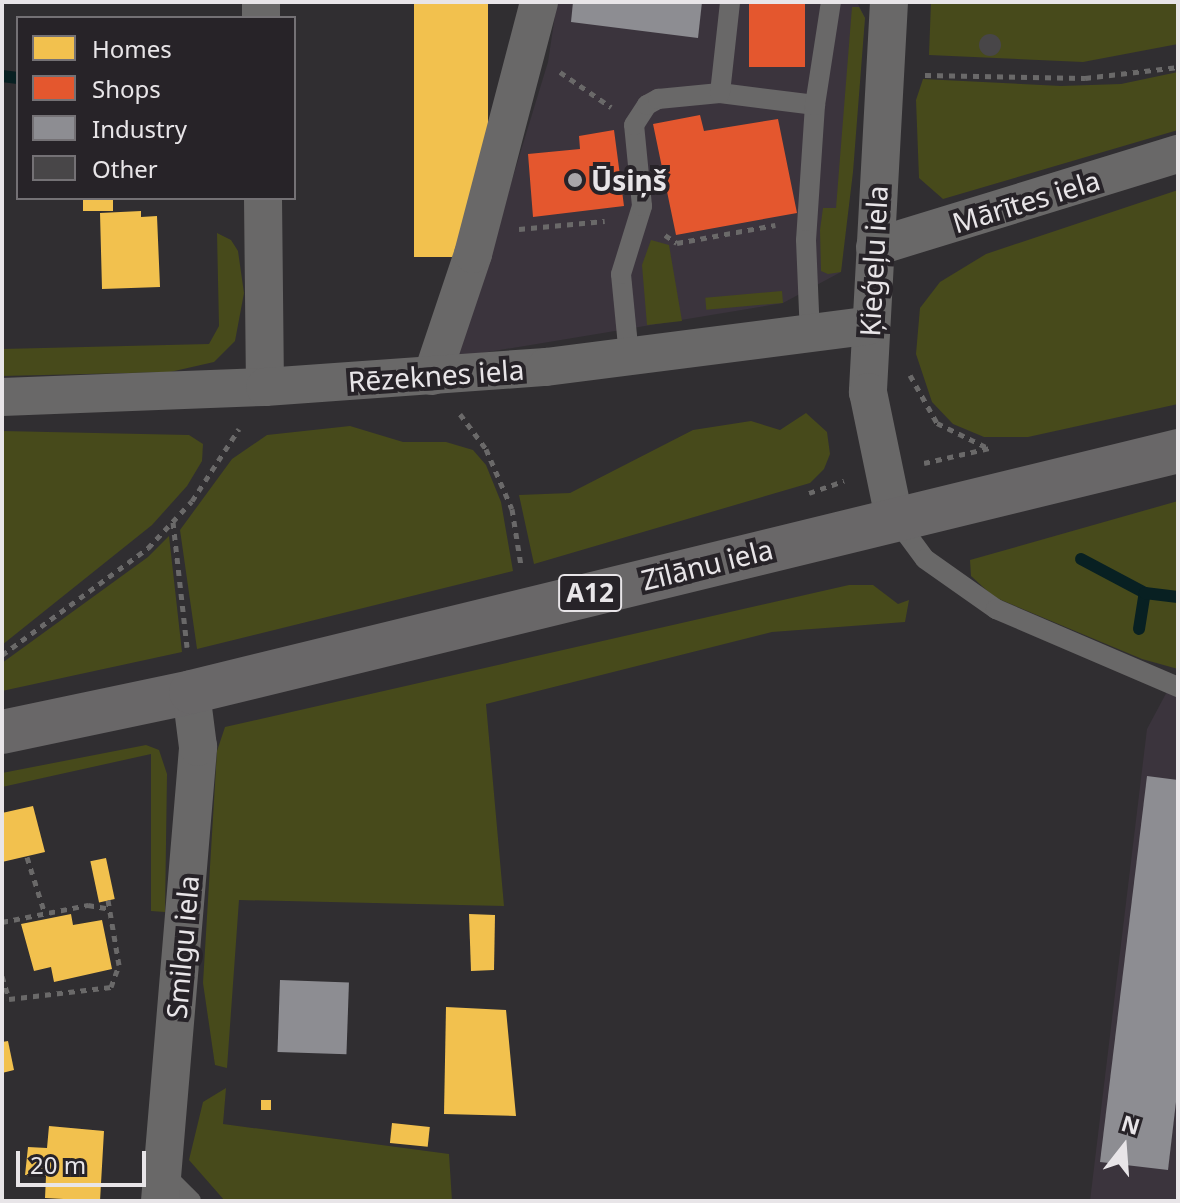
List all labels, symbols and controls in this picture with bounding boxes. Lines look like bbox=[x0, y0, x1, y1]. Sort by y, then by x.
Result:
legend bbox=[16, 16, 296, 200]
text: Homes bbox=[92, 32, 172, 65]
text: Shops bbox=[92, 72, 161, 105]
text: Industry bbox=[92, 112, 187, 145]
text: Other bbox=[92, 152, 158, 185]
place label: Ūsiņš bbox=[591, 163, 667, 197]
street label: Mārītes iela bbox=[948, 163, 1104, 239]
marker: Ūsiņš bbox=[566, 171, 584, 189]
street label: Ķieģeļu iela bbox=[852, 185, 894, 337]
street label: Rēzeknes iela bbox=[347, 352, 525, 398]
street label: Zīlānu iela bbox=[638, 531, 776, 597]
road number: A12 bbox=[558, 571, 622, 615]
street label: Smilgu iela bbox=[159, 874, 205, 1020]
north arrow bbox=[1084, 1107, 1164, 1187]
text: N bbox=[1118, 1107, 1144, 1141]
scale bar bbox=[20, 1135, 150, 1185]
text: 20 m bbox=[30, 1148, 86, 1181]

